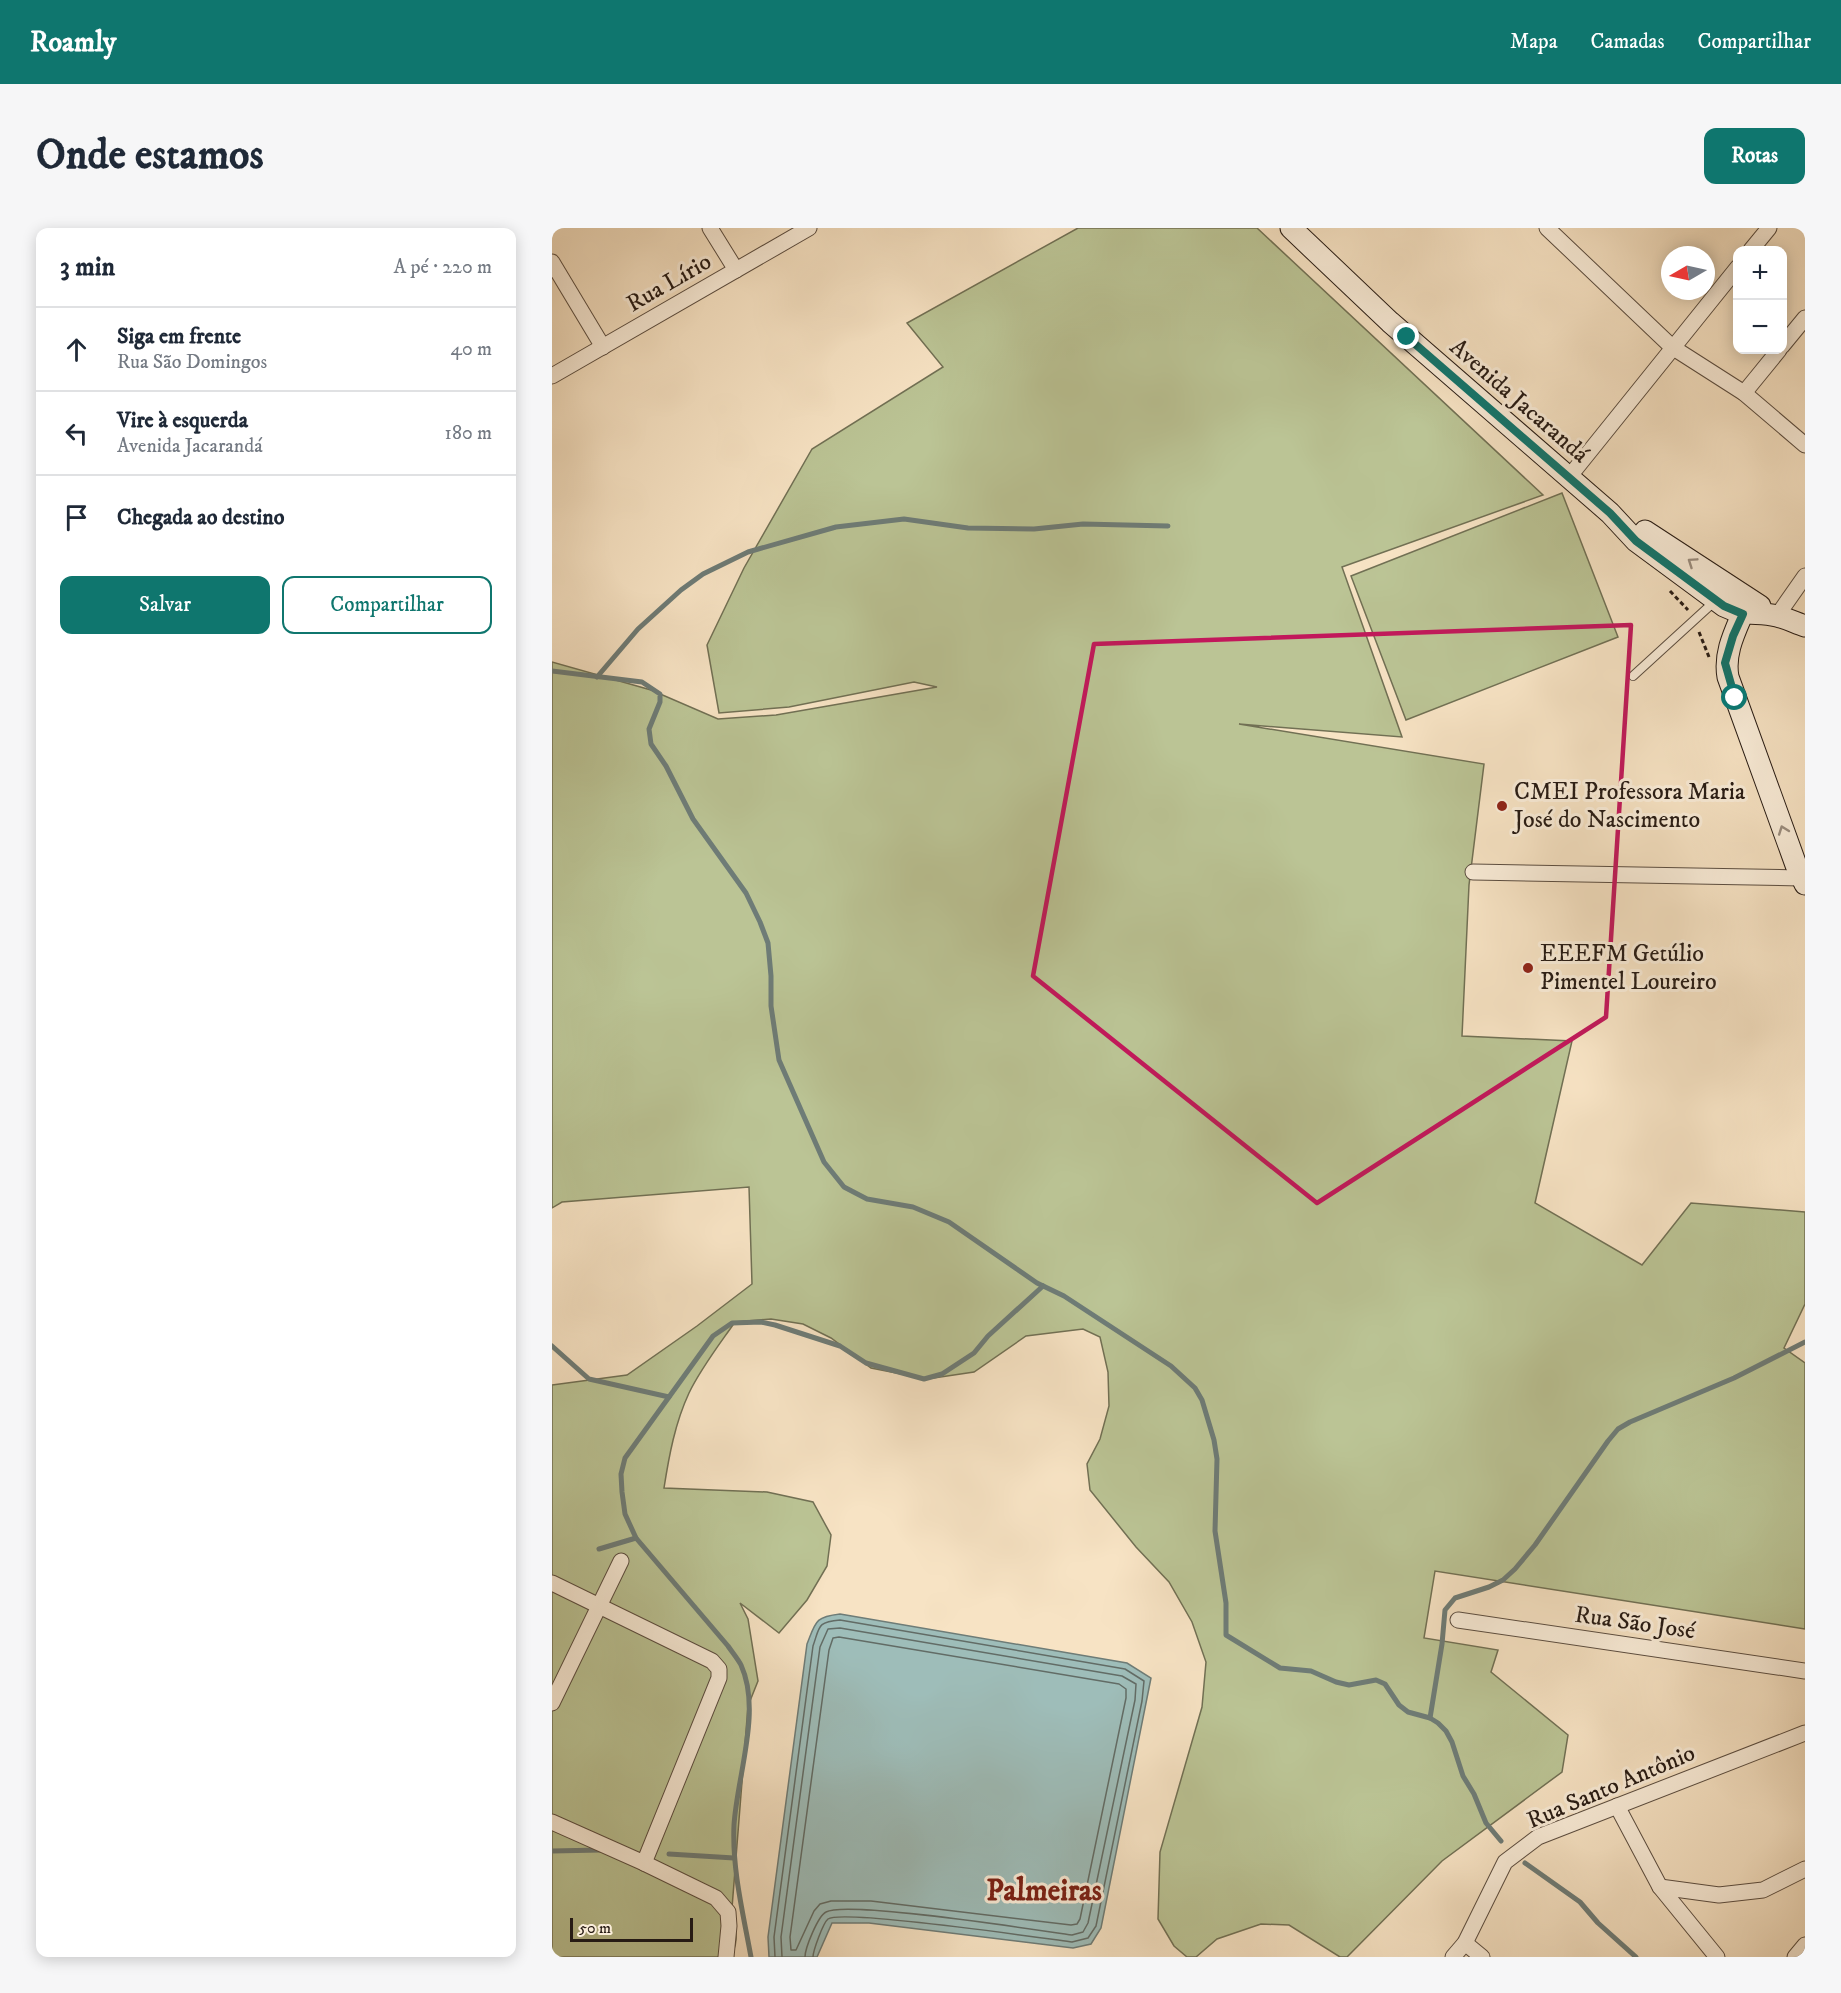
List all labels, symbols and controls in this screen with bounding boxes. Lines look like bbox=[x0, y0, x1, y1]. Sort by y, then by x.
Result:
text: Roamly bbox=[30, 25, 116, 60]
text: Mapa bbox=[1510, 29, 1558, 55]
text: Camadas bbox=[1591, 29, 1665, 55]
text: Compartilhar bbox=[1698, 29, 1811, 55]
button: Rotas bbox=[1704, 128, 1805, 184]
text: Onde estamos bbox=[36, 130, 264, 182]
north arrow bbox=[1661, 246, 1715, 300]
map controls bbox=[1733, 246, 1787, 354]
button: + bbox=[1733, 246, 1787, 300]
street label: Rua Lírio bbox=[621, 247, 717, 319]
text: 3 min bbox=[60, 251, 115, 284]
text: A pé · 220 m bbox=[394, 255, 492, 280]
button: − bbox=[1733, 300, 1787, 354]
text: Siga em frente bbox=[117, 323, 241, 350]
route end bbox=[1393, 323, 1419, 349]
street label: Avenida Jacarandá bbox=[1443, 332, 1595, 470]
icon: ahead bbox=[60, 333, 93, 366]
text: 40 m bbox=[450, 337, 492, 362]
text: Rua São Domingos bbox=[117, 350, 267, 375]
text: Vire à esquerda bbox=[117, 407, 248, 434]
icon: left bbox=[60, 417, 93, 450]
text: 180 m bbox=[445, 421, 492, 446]
text: Avenida Jacarandá bbox=[117, 434, 263, 459]
icon: arrive bbox=[60, 501, 93, 534]
text: Chegada ao destino bbox=[117, 504, 284, 531]
one-way arrow bbox=[1688, 558, 1699, 569]
button: Salvar bbox=[60, 576, 270, 634]
button: Compartilhar bbox=[282, 576, 492, 634]
route start bbox=[1721, 684, 1747, 710]
place label: CMEI Professora Maria José do Nascimento bbox=[1512, 777, 1746, 835]
marker: CMEI Professora Maria José do Nascimento bbox=[1495, 799, 1509, 813]
one-way arrow bbox=[1778, 825, 1791, 836]
place label: EEEFM Getúlio Pimentel Loureiro bbox=[1540, 939, 1717, 997]
marker: EEEFM Getúlio Pimentel Loureiro bbox=[1521, 961, 1535, 975]
street label: Rua São José bbox=[1573, 1600, 1697, 1646]
street label: Rua Santo Antônio bbox=[1522, 1738, 1700, 1836]
district label: Palmeiras bbox=[986, 1873, 1102, 1910]
scale bar bbox=[570, 1915, 693, 1942]
text: 50 m bbox=[579, 1918, 611, 1938]

